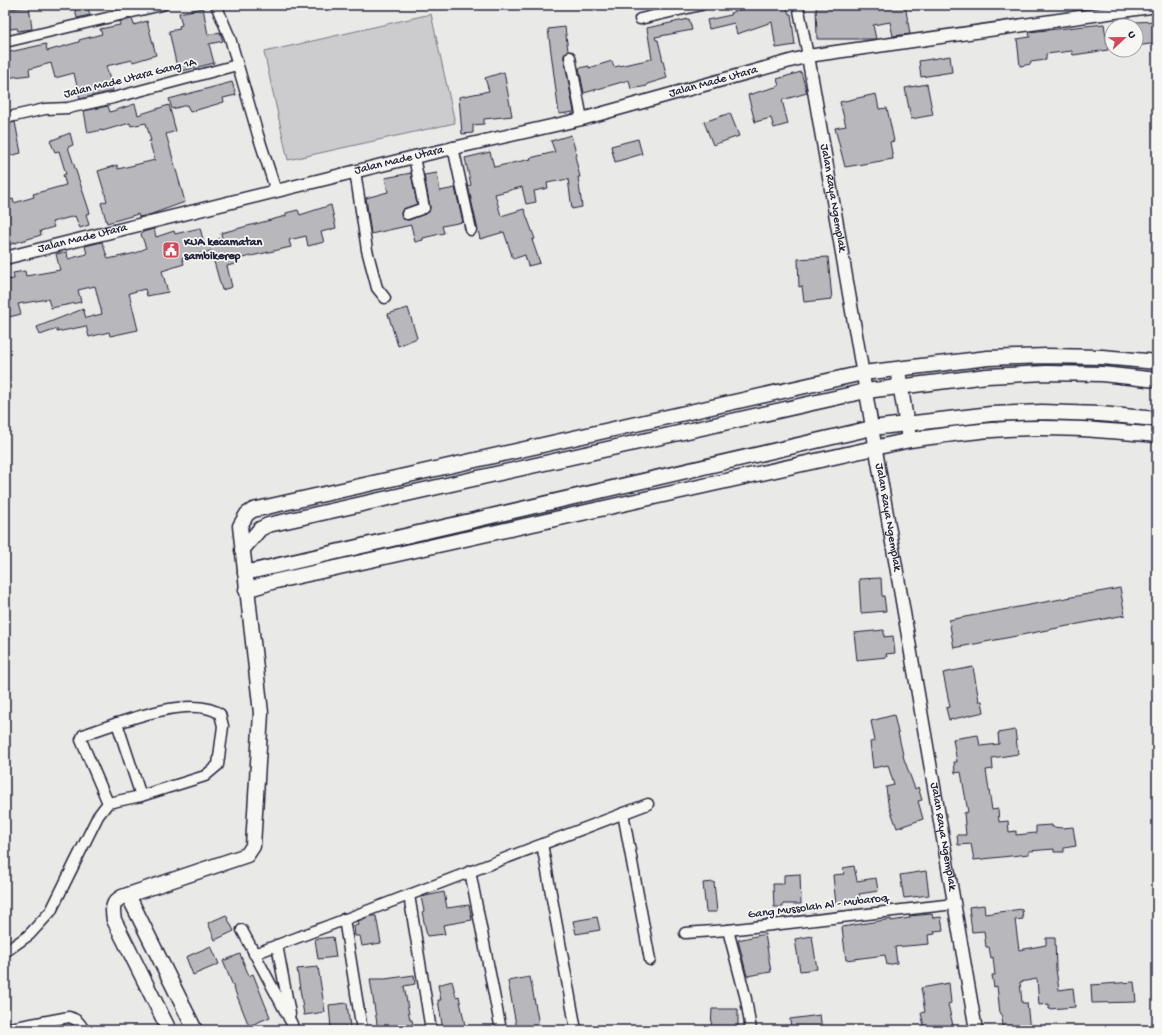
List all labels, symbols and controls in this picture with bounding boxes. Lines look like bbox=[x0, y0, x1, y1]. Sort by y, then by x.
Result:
north arrow bbox=[1104, 18, 1144, 58]
text: U bbox=[1125, 30, 1138, 41]
street label: Jalan Made Utara Gang 1A bbox=[62, 56, 198, 102]
street label: Jalan Made Utara bbox=[668, 63, 760, 101]
street label: Jalan Made Utara bbox=[353, 143, 446, 178]
street label: Jalan Raya Ngemplak bbox=[816, 143, 849, 255]
street label: Jalan Made Utara bbox=[37, 221, 129, 257]
place label: KUA kecamatan sambikerep bbox=[183, 236, 262, 264]
public building icon: KUA kecamatan sambikerep bbox=[161, 240, 181, 260]
street label: Jalan Raya Ngemplak bbox=[871, 462, 904, 574]
street label: Jalan Raya Ngemplak bbox=[926, 781, 959, 893]
street label: Gang Mussolah Al - Mubaroq bbox=[747, 891, 891, 923]

